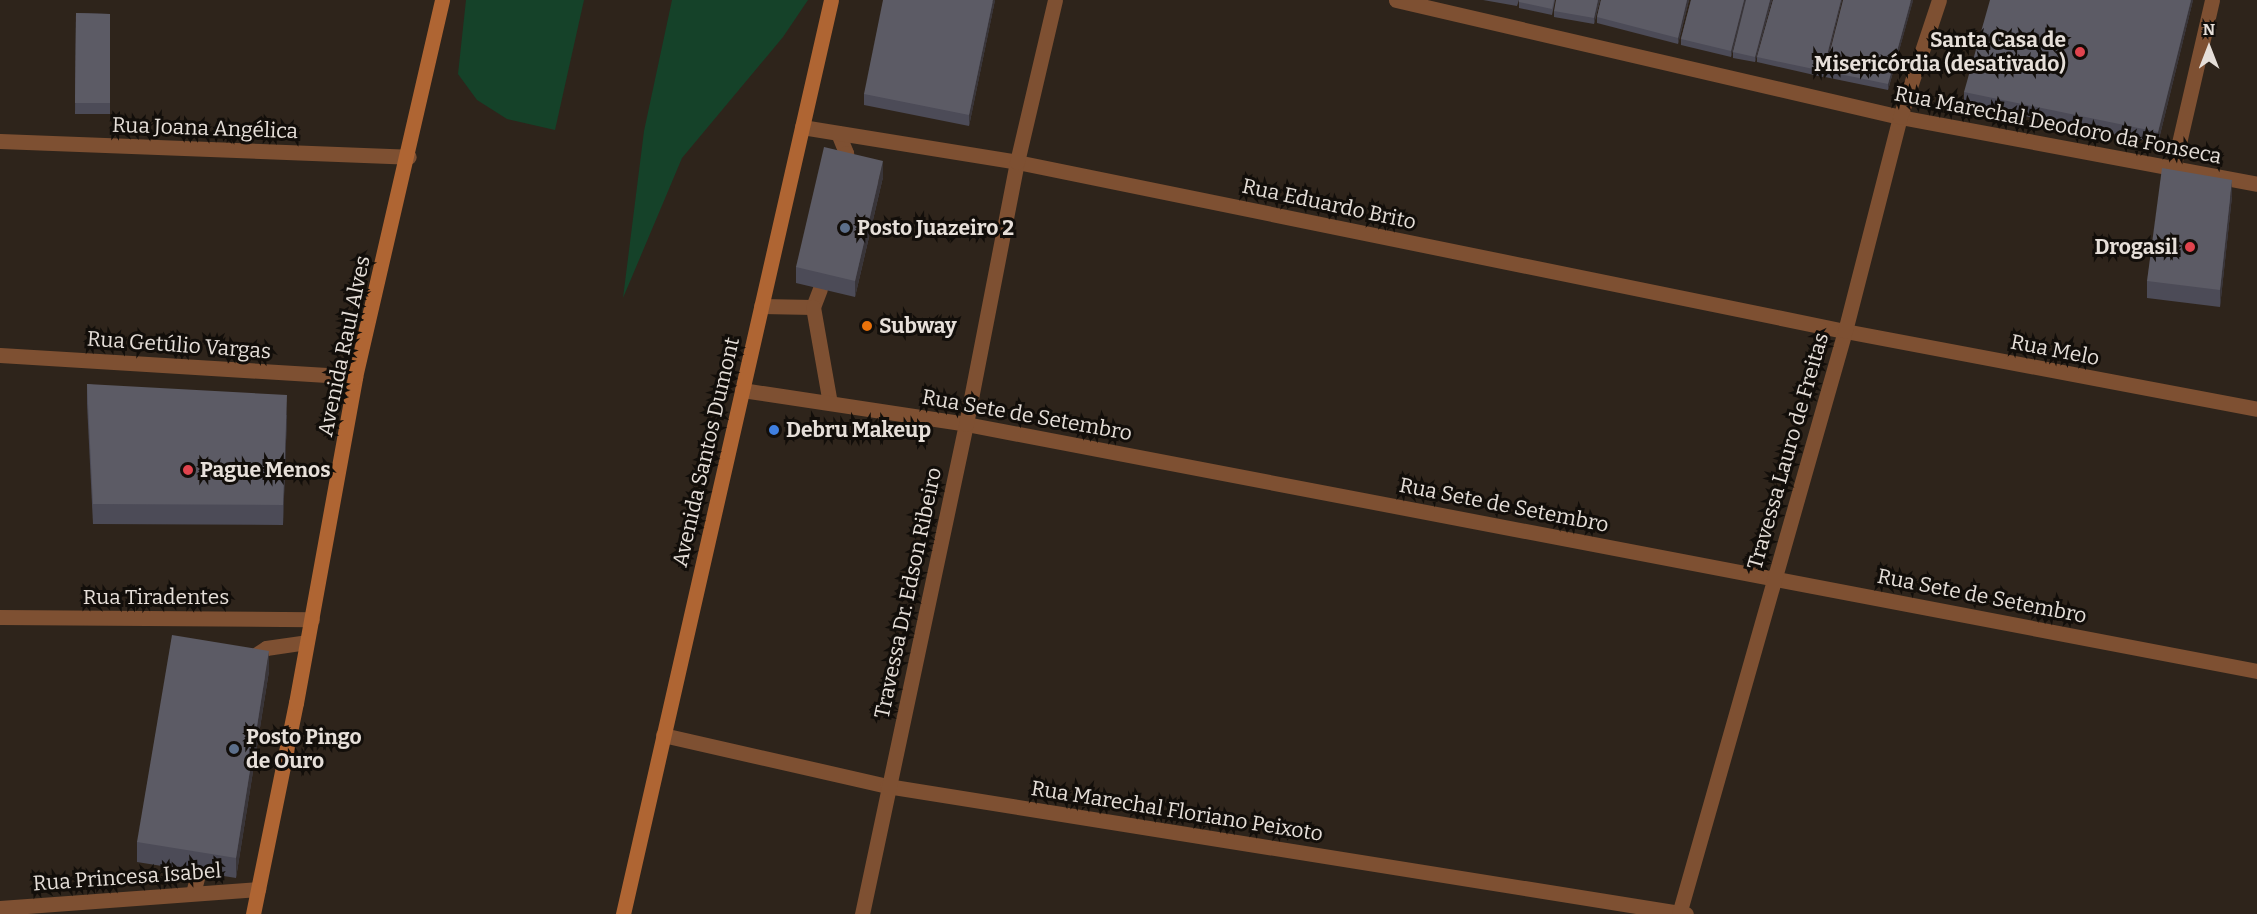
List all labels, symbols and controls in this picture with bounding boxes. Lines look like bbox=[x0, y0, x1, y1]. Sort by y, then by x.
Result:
north arrow bbox=[2179, 18, 2239, 78]
text: N bbox=[2203, 20, 2215, 39]
place label: Santa Casa de Misericórdia (desativado) bbox=[1814, 27, 2066, 77]
marker: Santa Casa de Misericórdia (desativado) bbox=[2071, 43, 2089, 61]
street label: Rua Marechal Deodoro da Fonseca bbox=[1892, 81, 2224, 169]
street label: Rua Joana Angélica bbox=[111, 112, 299, 144]
street label: Rua Eduardo Brito bbox=[1240, 173, 1418, 235]
place label: Posto Juazeiro 2 bbox=[857, 215, 1014, 241]
marker: Posto Juazeiro 2 bbox=[838, 221, 852, 235]
place label: Drogasil bbox=[2095, 234, 2178, 260]
marker: Drogasil bbox=[2183, 240, 2197, 254]
street label: Avenida Raul Alves bbox=[313, 253, 375, 439]
place label: Subway bbox=[879, 313, 957, 339]
marker: Subway bbox=[860, 319, 874, 333]
street label: Rua Getúlio Vargas bbox=[86, 326, 272, 364]
street label: Rua Melo bbox=[2008, 329, 2102, 371]
street label: Travessa Lauro de Freitas bbox=[1742, 330, 1834, 572]
street label: Avenida Santos Dumont bbox=[667, 335, 745, 569]
street label: Rua Sete de Setembro bbox=[920, 384, 1134, 446]
place label: Debru Makeup bbox=[786, 417, 931, 443]
marker: Debru Makeup bbox=[767, 423, 781, 437]
place label: Pague Menos bbox=[200, 457, 330, 483]
marker: Pague Menos bbox=[181, 463, 195, 477]
street label: Travessa Dr. Edson Ribeiro bbox=[869, 465, 947, 721]
street label: Rua Sete de Setembro bbox=[1397, 472, 1611, 538]
street label: Rua Sete de Setembro bbox=[1875, 563, 2089, 629]
street label: Rua Tiradentes bbox=[83, 584, 229, 610]
place label: Posto Pingo de Ouro bbox=[246, 724, 362, 774]
marker: Posto Pingo de Ouro bbox=[227, 742, 241, 756]
street label: Rua Marechal Floriano Peixoto bbox=[1029, 775, 1325, 847]
street label: Rua Princesa Isabel bbox=[32, 858, 222, 896]

